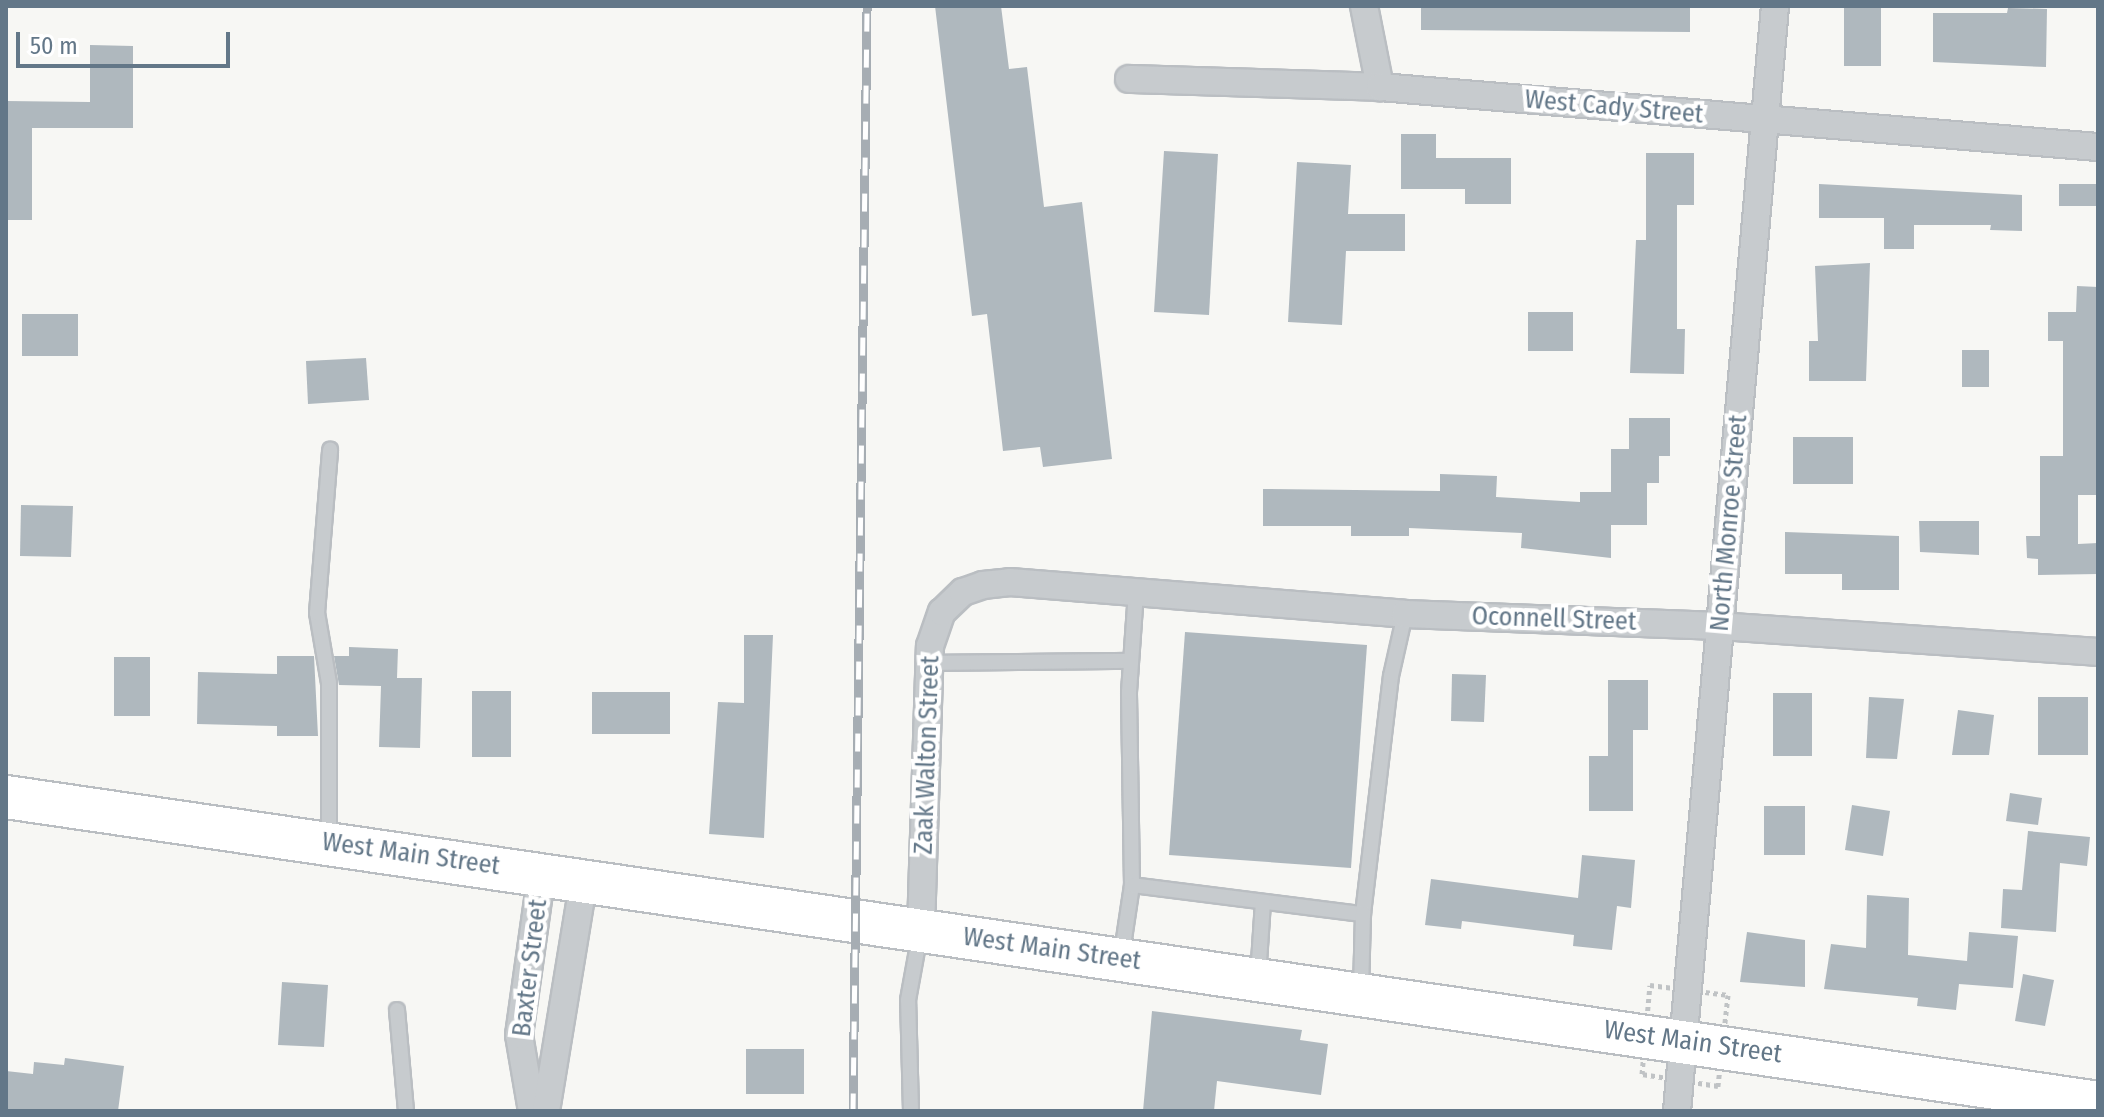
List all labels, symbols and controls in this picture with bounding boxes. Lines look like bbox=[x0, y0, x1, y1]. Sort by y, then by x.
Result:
scale bar bbox=[20, 16, 234, 66]
text: 50 m bbox=[30, 32, 78, 60]
street label: West Cady Street bbox=[1523, 84, 1705, 130]
street label: North Monroe Street bbox=[1704, 413, 1754, 633]
street label: Oconnell Street bbox=[1471, 601, 1637, 637]
street label: Zaak Walton Street bbox=[908, 655, 946, 855]
street label: West Main Street bbox=[320, 826, 502, 882]
street label: Baxter Street bbox=[506, 897, 554, 1039]
street label: West Main Street bbox=[961, 921, 1143, 977]
street label: West Main Street bbox=[1602, 1014, 1784, 1070]

